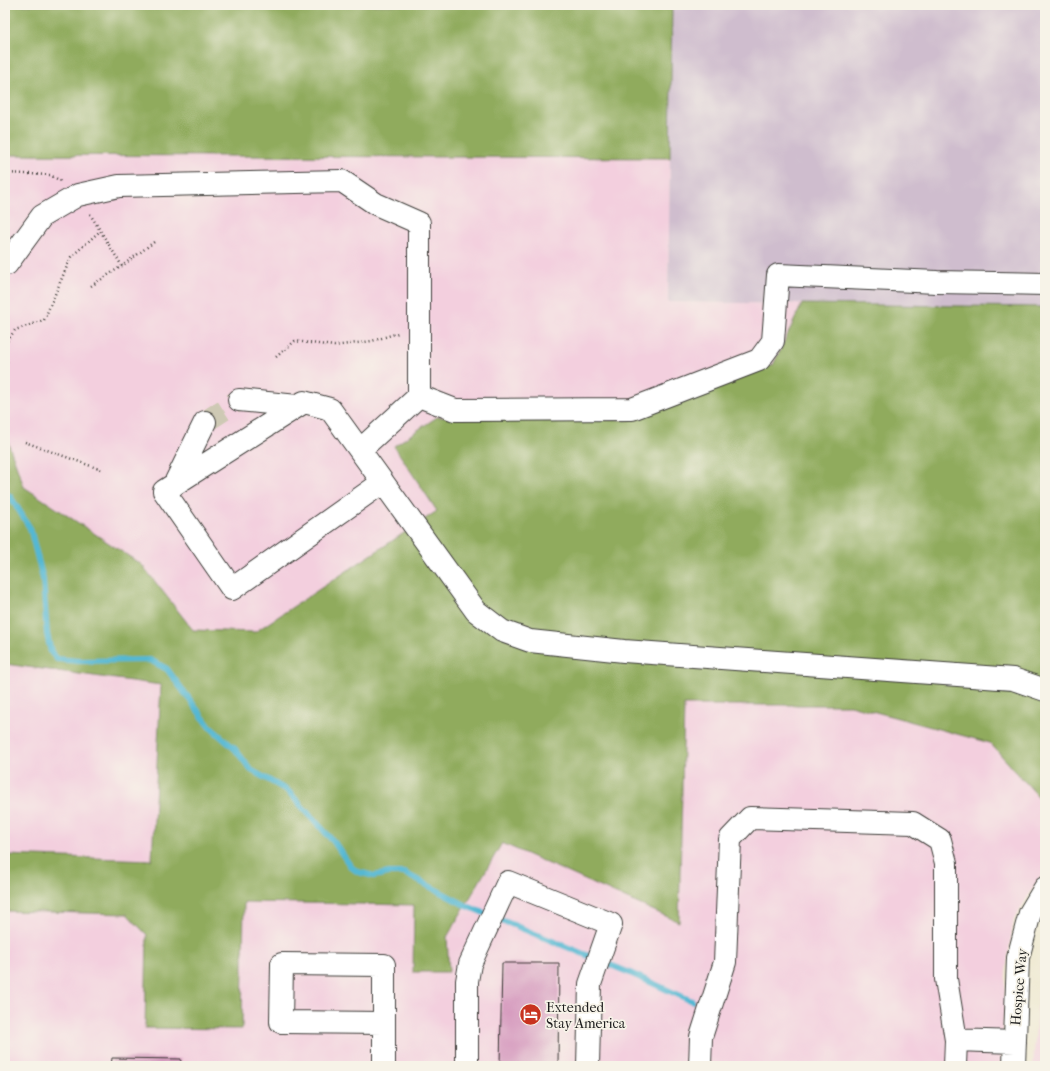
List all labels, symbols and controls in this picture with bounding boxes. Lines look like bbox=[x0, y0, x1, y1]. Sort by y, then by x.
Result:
street label: Hospice Way bbox=[1007, 947, 1031, 1026]
place label: Extended Stay America bbox=[546, 999, 626, 1032]
hotel icon: Extended Stay America bbox=[517, 1002, 543, 1028]

